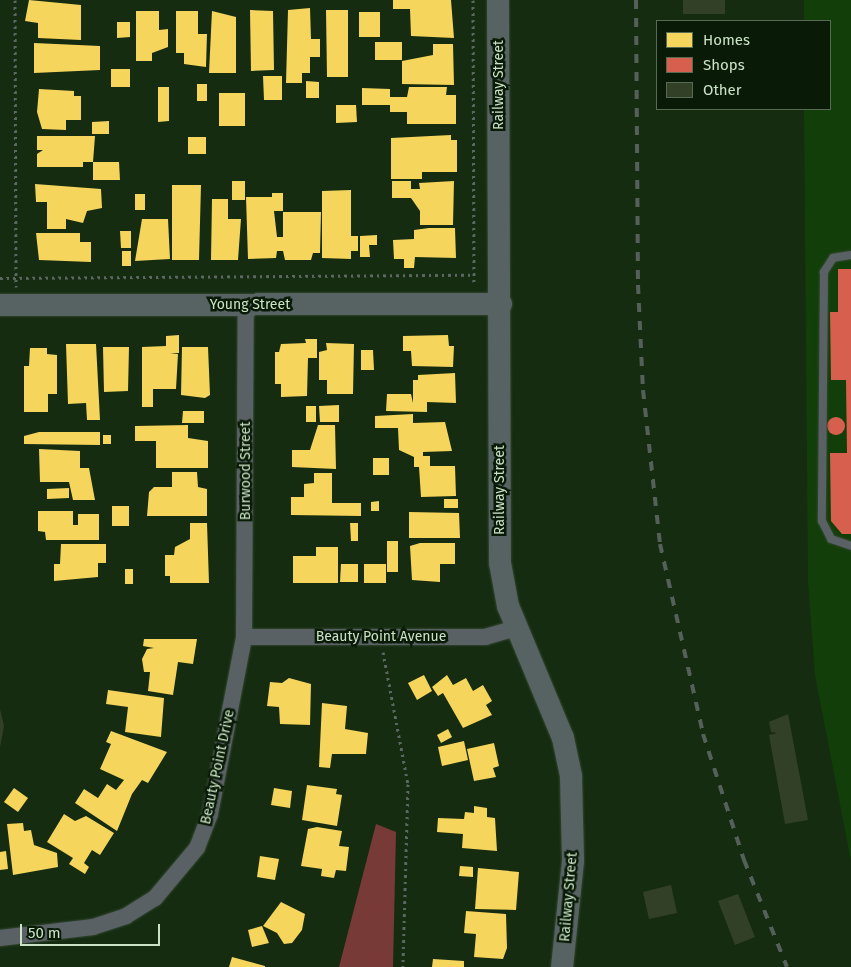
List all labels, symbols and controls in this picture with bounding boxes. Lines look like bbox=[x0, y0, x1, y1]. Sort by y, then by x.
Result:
legend bbox=[656, 20, 831, 110]
text: Homes bbox=[703, 31, 750, 49]
street label: Railway Street bbox=[491, 40, 507, 130]
text: Shops bbox=[703, 56, 745, 74]
text: Other bbox=[703, 81, 742, 99]
street label: Young Street bbox=[210, 297, 290, 313]
street label: Burwood Street bbox=[238, 422, 254, 520]
street label: Railway Street bbox=[492, 445, 508, 535]
street label: Beauty Point Avenue bbox=[316, 629, 446, 645]
street label: Beauty Point Drive bbox=[198, 708, 238, 826]
street label: Railway Street bbox=[557, 852, 581, 942]
scale bar bbox=[22, 914, 162, 946]
text: 50 m bbox=[28, 924, 61, 942]

